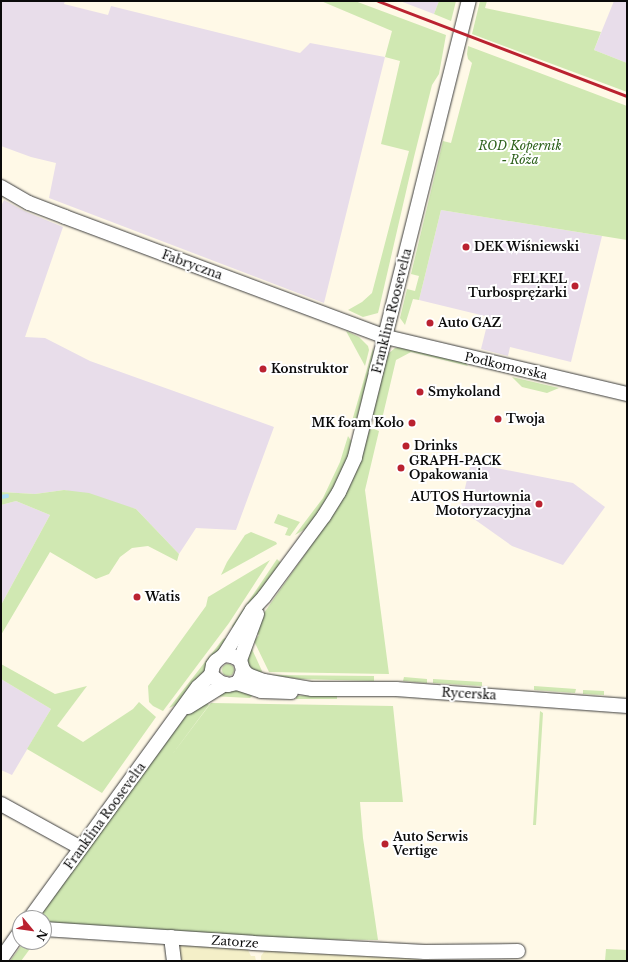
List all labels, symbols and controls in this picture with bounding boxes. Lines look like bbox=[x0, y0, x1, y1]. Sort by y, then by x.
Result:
park label: ROD Kopernik - Róża bbox=[478, 139, 562, 167]
place label: DEK Wiśniewski bbox=[474, 240, 580, 254]
marker: DEK Wiśniewski bbox=[461, 242, 471, 252]
street label: Fabryczna bbox=[160, 247, 224, 283]
street label: Franklina Roosevelta bbox=[369, 247, 415, 375]
place label: FELKEL Turbosprężarki bbox=[468, 272, 567, 300]
marker: FELKEL Turbosprężarki bbox=[570, 281, 580, 291]
place label: Auto GAZ bbox=[438, 316, 501, 330]
marker: Auto GAZ bbox=[425, 318, 435, 328]
street label: Podkomorska bbox=[463, 349, 549, 383]
place label: Konstruktor bbox=[271, 362, 348, 376]
marker: Konstruktor bbox=[258, 364, 268, 374]
place label: Smykoland bbox=[428, 385, 500, 399]
marker: Smykoland bbox=[415, 387, 425, 397]
place label: Twoja bbox=[506, 412, 545, 426]
marker: Twoja bbox=[493, 414, 503, 424]
place label: MK foam Koło bbox=[311, 416, 404, 430]
marker: MK foam Koło bbox=[407, 418, 417, 428]
place label: Drinks bbox=[414, 439, 458, 453]
marker: Drinks bbox=[401, 441, 411, 451]
place label: GRAPH-PACK Opakowania bbox=[409, 454, 501, 482]
marker: GRAPH-PACK Opakowania bbox=[396, 463, 406, 473]
place label: AUTOS Hurtownia Motoryzacyjna bbox=[410, 490, 531, 518]
marker: AUTOS Hurtownia Motoryzacyjna bbox=[534, 499, 544, 509]
place label: Watis bbox=[145, 590, 180, 604]
marker: Watis bbox=[132, 592, 142, 602]
street label: Rycerska bbox=[441, 685, 497, 703]
street label: Franklina Roosevelta bbox=[61, 760, 149, 872]
place label: Auto Serwis Vertige bbox=[393, 830, 468, 858]
marker: Auto Serwis Vertige bbox=[380, 839, 390, 849]
north arrow bbox=[12, 910, 52, 950]
text: N bbox=[33, 927, 50, 943]
street label: Zatorze bbox=[211, 933, 259, 951]

